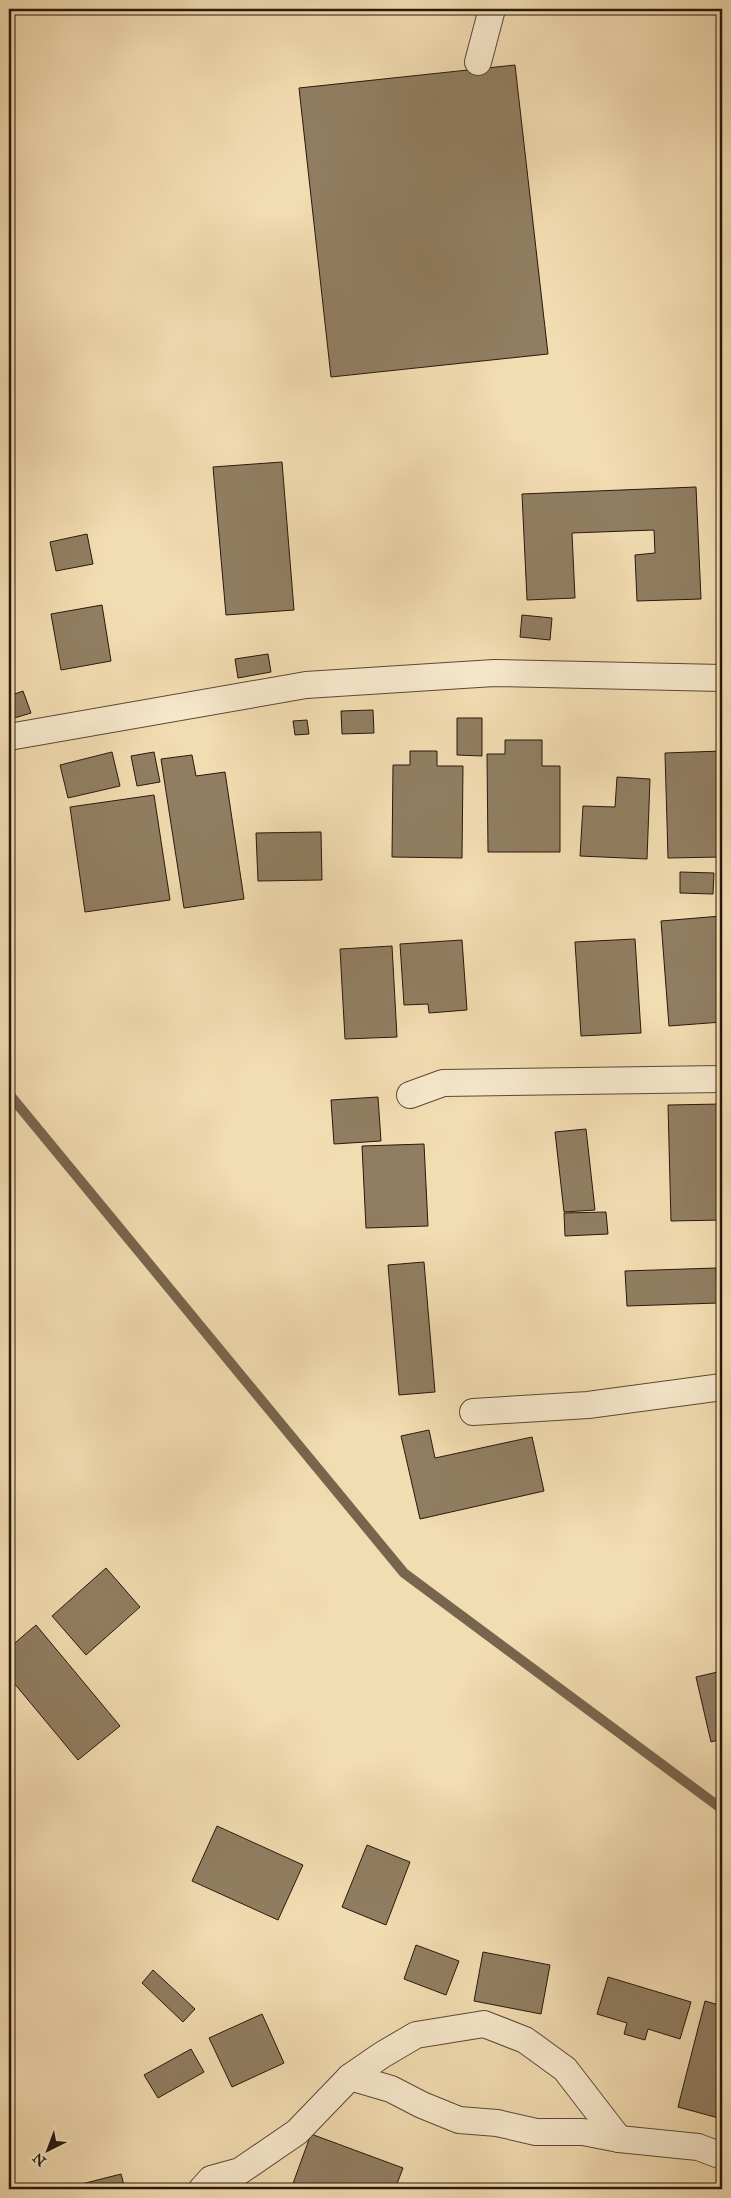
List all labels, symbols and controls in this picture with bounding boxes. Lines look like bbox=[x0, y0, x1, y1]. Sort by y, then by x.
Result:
north arrow bbox=[22, 2126, 72, 2176]
text: N bbox=[29, 2149, 50, 2170]

